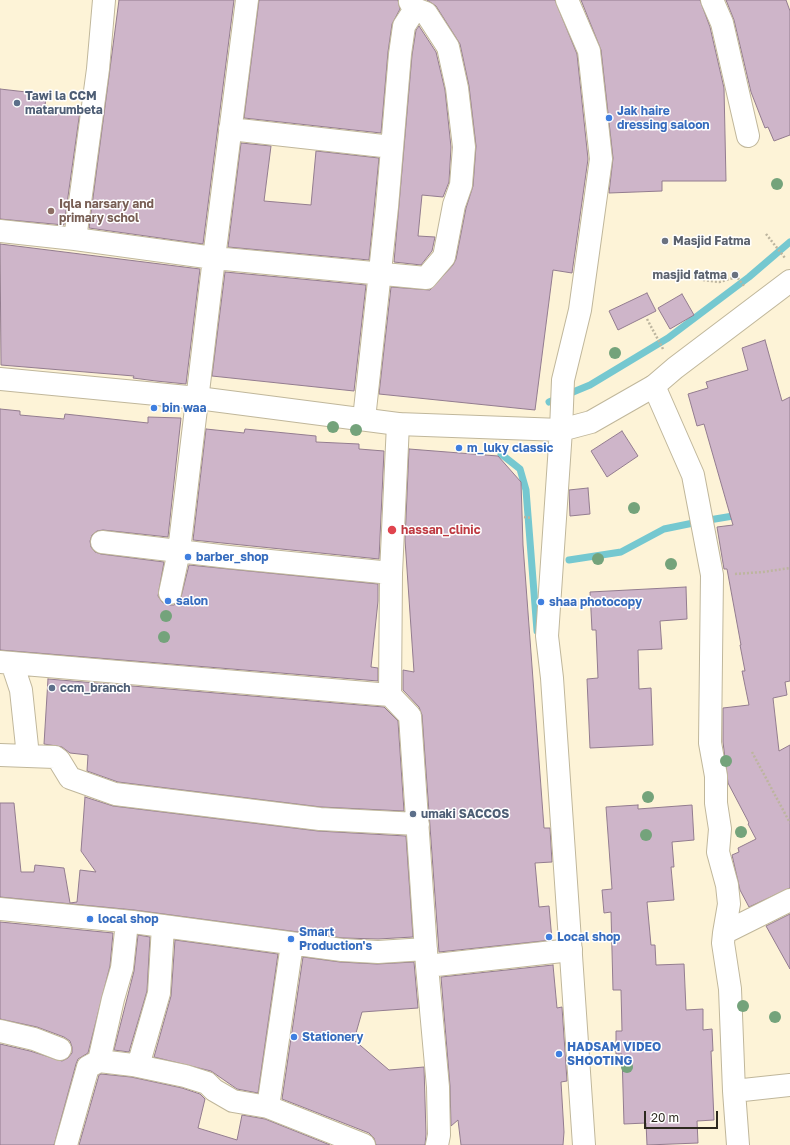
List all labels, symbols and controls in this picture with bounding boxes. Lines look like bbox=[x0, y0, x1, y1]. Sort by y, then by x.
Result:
place label: Tawi la CCM matarumbeta bbox=[25, 89, 103, 117]
marker: Tawi la CCM matarumbeta bbox=[12, 98, 22, 108]
place label: Jak haire dressing saloon bbox=[617, 104, 710, 132]
marker: Jak haire dressing saloon bbox=[604, 113, 614, 123]
place label: Iqla narsary and primary schol bbox=[59, 197, 154, 225]
marker: Iqla narsary and primary schol bbox=[46, 206, 56, 216]
place label: Masjid Fatma bbox=[673, 234, 750, 248]
marker: Masjid Fatma bbox=[660, 236, 670, 246]
place label: masjid fatma bbox=[653, 268, 727, 282]
marker: masjid fatma bbox=[730, 270, 740, 280]
place label: bin waa bbox=[162, 401, 207, 415]
marker: bin waa bbox=[149, 403, 159, 413]
place label: m_luky classic bbox=[467, 441, 553, 455]
marker: m_luky classic bbox=[454, 443, 464, 453]
place label: hassan_clinic bbox=[401, 523, 481, 537]
marker: hassan_clinic bbox=[386, 524, 398, 536]
place label: barber_shop bbox=[196, 550, 269, 564]
marker: barber_shop bbox=[183, 552, 193, 562]
place label: salon bbox=[176, 594, 208, 608]
place label: shaa photocopy bbox=[549, 595, 642, 609]
marker: salon bbox=[163, 596, 173, 606]
marker: shaa photocopy bbox=[536, 597, 546, 607]
place label: ccm_branch bbox=[60, 681, 131, 695]
marker: ccm_branch bbox=[47, 683, 57, 693]
place label: umaki SACCOS bbox=[421, 807, 509, 821]
marker: umaki SACCOS bbox=[408, 809, 418, 819]
place label: local shop bbox=[98, 912, 159, 926]
marker: local shop bbox=[85, 914, 95, 924]
place label: Smart Production's bbox=[299, 925, 372, 953]
place label: Local shop bbox=[557, 930, 620, 944]
marker: Local shop bbox=[544, 932, 554, 942]
marker: Smart Production's bbox=[286, 934, 296, 944]
place label: Stationery bbox=[302, 1030, 363, 1044]
marker: Stationery bbox=[289, 1032, 299, 1042]
place label: HADSAM VIDEO SHOOTING bbox=[567, 1040, 661, 1068]
marker: HADSAM VIDEO SHOOTING bbox=[554, 1049, 564, 1059]
scale bar bbox=[646, 1103, 720, 1129]
text: 20 m bbox=[651, 1110, 679, 1125]

